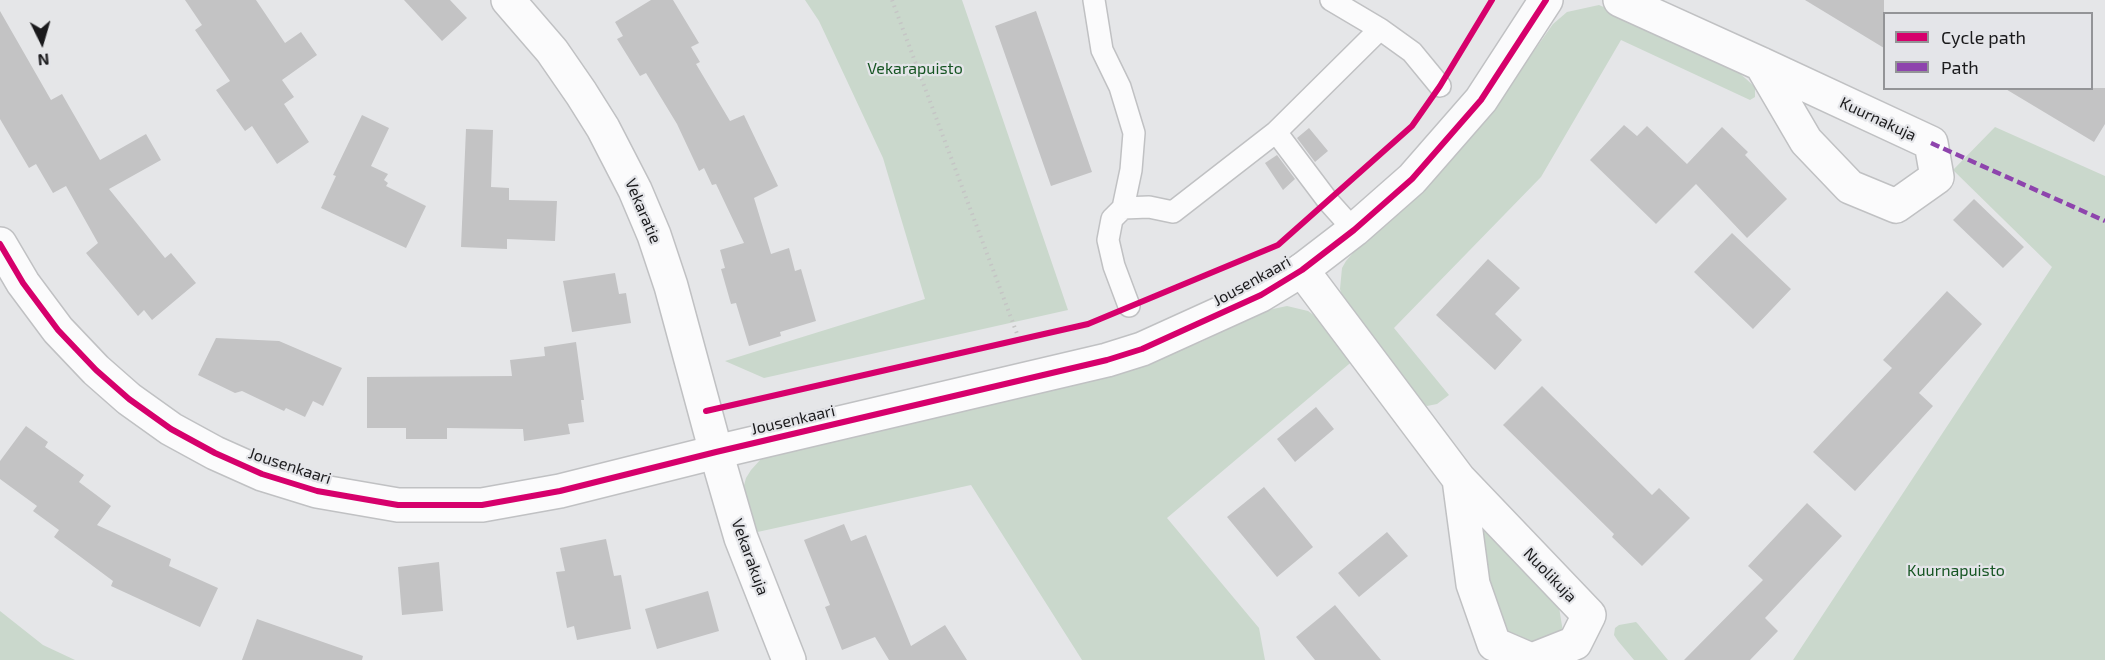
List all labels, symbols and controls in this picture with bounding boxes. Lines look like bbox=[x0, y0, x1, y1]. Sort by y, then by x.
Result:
north arrow bbox=[12, 12, 72, 72]
legend bbox=[1883, 12, 2093, 90]
text: Cycle path bbox=[1941, 26, 2026, 48]
text: N bbox=[37, 50, 50, 70]
text: Path bbox=[1941, 56, 1979, 78]
park label: Vekarapuisto bbox=[867, 59, 963, 79]
street label: Kuurnakuja bbox=[1837, 93, 1919, 145]
street label: Vekaratie bbox=[621, 176, 665, 246]
street label: Jousenkaari bbox=[1210, 252, 1294, 310]
street label: Jousenkaari bbox=[749, 401, 837, 439]
street label: Jousenkaari bbox=[246, 444, 334, 488]
street label: Vekarakuja bbox=[727, 516, 773, 598]
street label: Nuolikuja bbox=[1519, 544, 1581, 606]
park label: Kuurnapuisto bbox=[1907, 561, 2005, 581]

